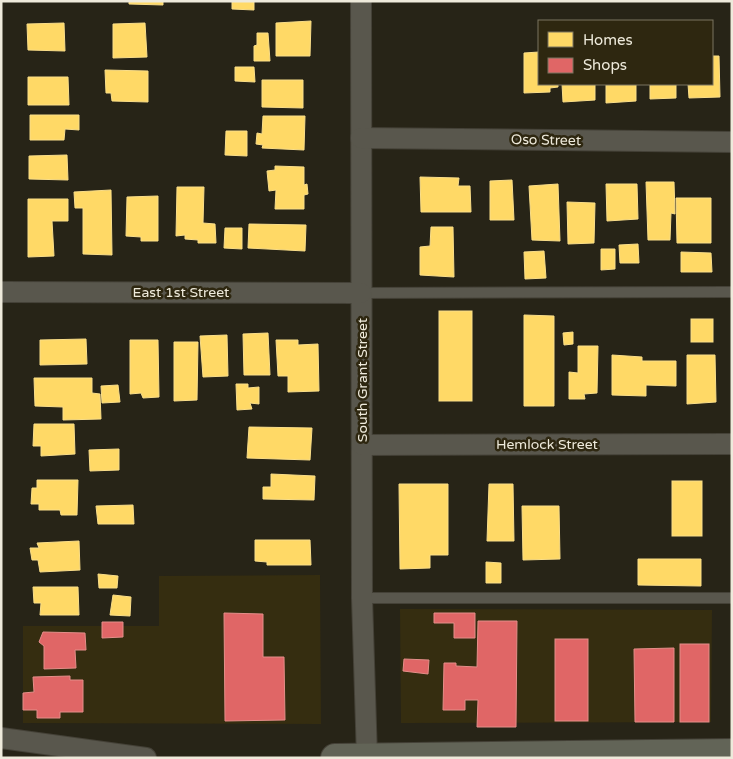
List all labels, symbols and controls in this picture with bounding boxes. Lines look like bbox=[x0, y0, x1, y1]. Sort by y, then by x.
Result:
legend bbox=[538, 20, 713, 85]
text: Homes bbox=[583, 31, 633, 49]
text: Shops bbox=[583, 56, 627, 74]
street label: Oso Street bbox=[511, 131, 582, 149]
street label: East 1st Street bbox=[133, 284, 230, 301]
street label: South Grant Street bbox=[354, 317, 371, 442]
street label: Hemlock Street bbox=[496, 436, 599, 453]

